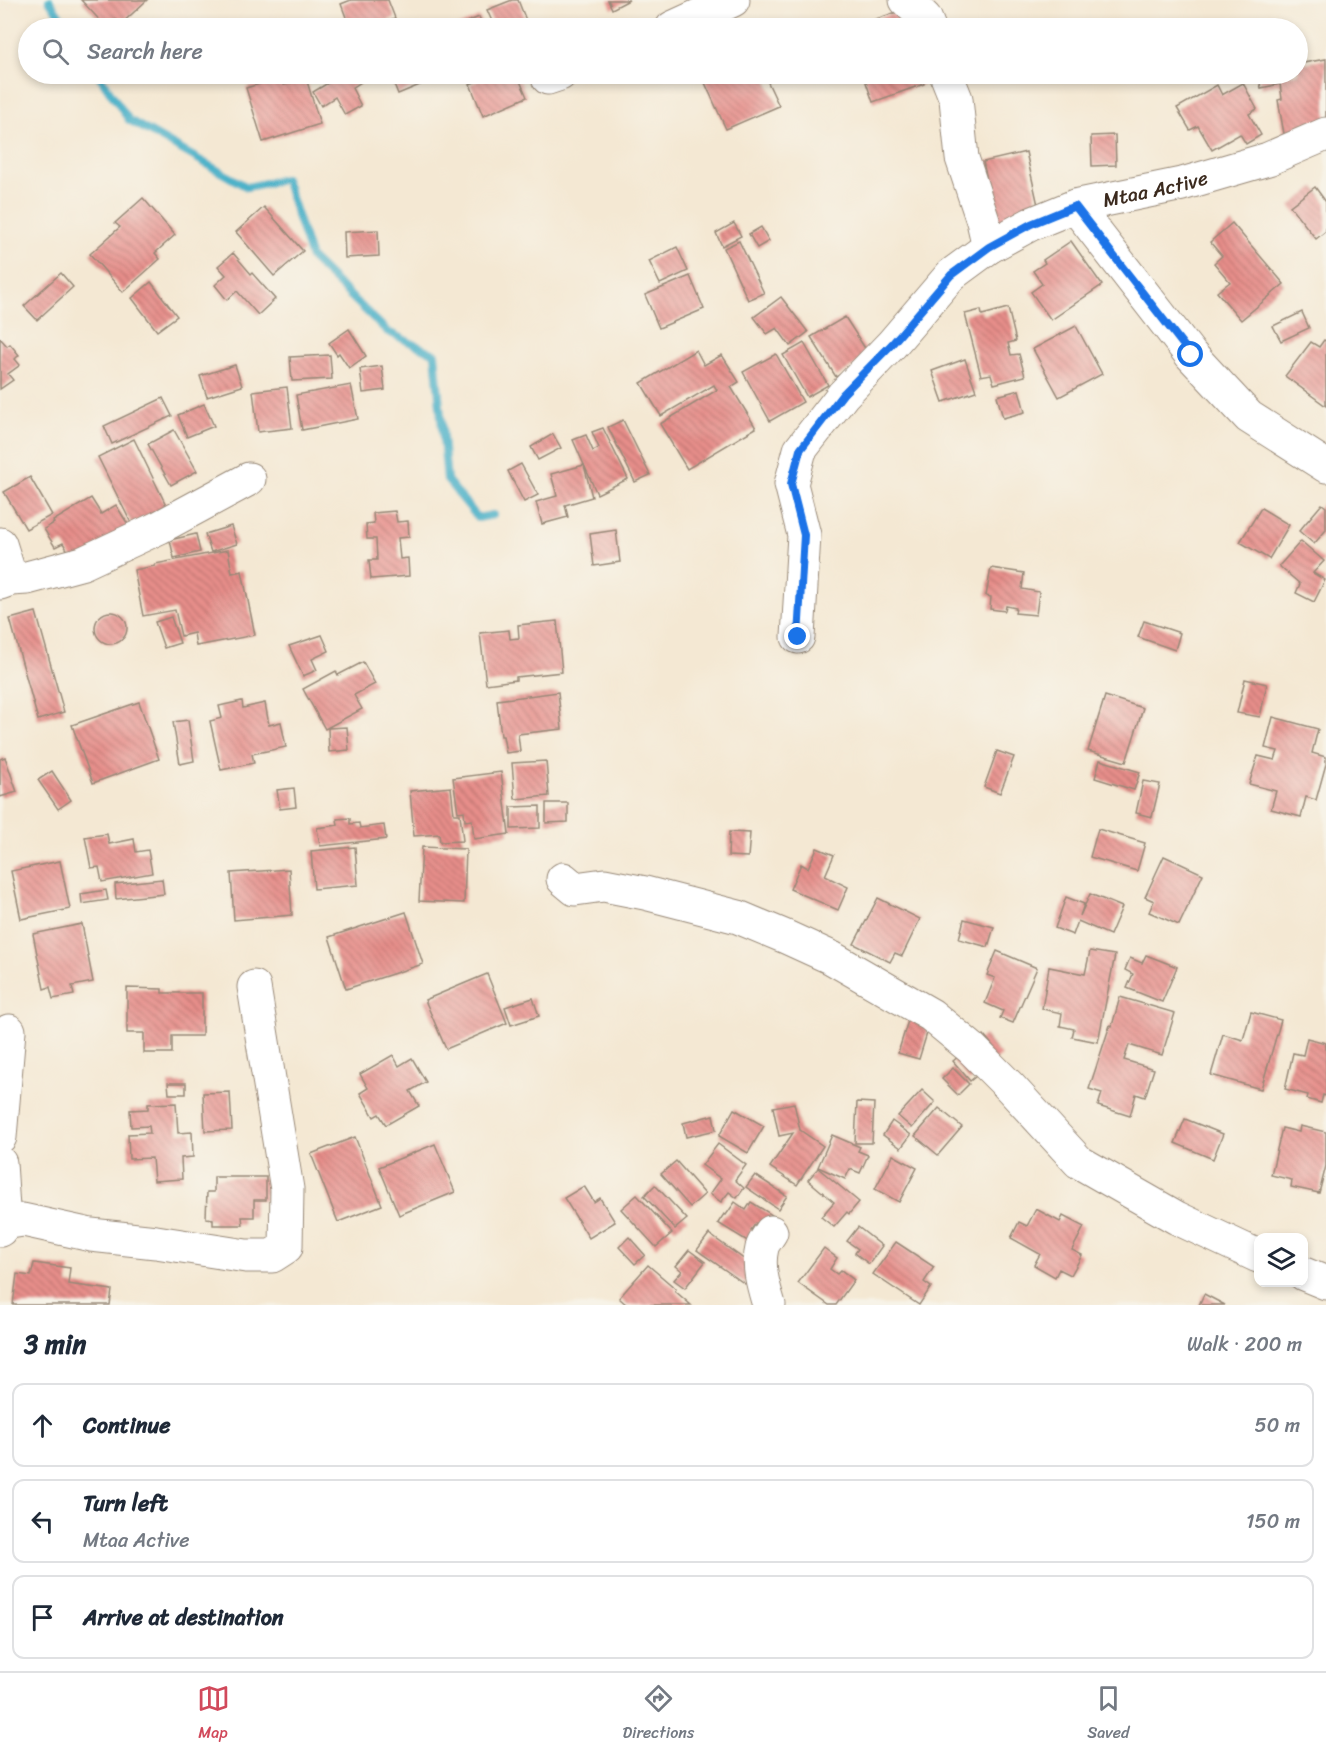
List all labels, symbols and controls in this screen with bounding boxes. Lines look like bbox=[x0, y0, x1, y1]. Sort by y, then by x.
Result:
search box bbox=[18, 18, 1308, 84]
text: Search here bbox=[87, 32, 203, 71]
icon: search bbox=[39, 35, 72, 68]
street label: Mtaa Active bbox=[1100, 160, 1212, 218]
route start bbox=[1177, 341, 1203, 367]
route end bbox=[784, 623, 810, 649]
map controls bbox=[1254, 1233, 1308, 1287]
button: layers bbox=[1254, 1233, 1308, 1287]
text: 3 min bbox=[24, 1321, 86, 1367]
text: Walk · 200 m bbox=[1187, 1327, 1302, 1362]
text: Continue bbox=[83, 1406, 171, 1445]
text: 50 m bbox=[1255, 1408, 1300, 1443]
icon: ahead bbox=[26, 1409, 59, 1442]
text: Turn left bbox=[83, 1484, 168, 1523]
text: 150 m bbox=[1246, 1504, 1300, 1539]
icon: left bbox=[26, 1505, 59, 1538]
text: Mtaa Active bbox=[83, 1523, 190, 1558]
text: Arrive at destination bbox=[83, 1598, 284, 1637]
icon: arrive bbox=[26, 1601, 59, 1634]
tab: Map bbox=[197, 1682, 230, 1747]
tab: Directions bbox=[623, 1682, 694, 1747]
tab: Saved bbox=[1087, 1682, 1129, 1747]

